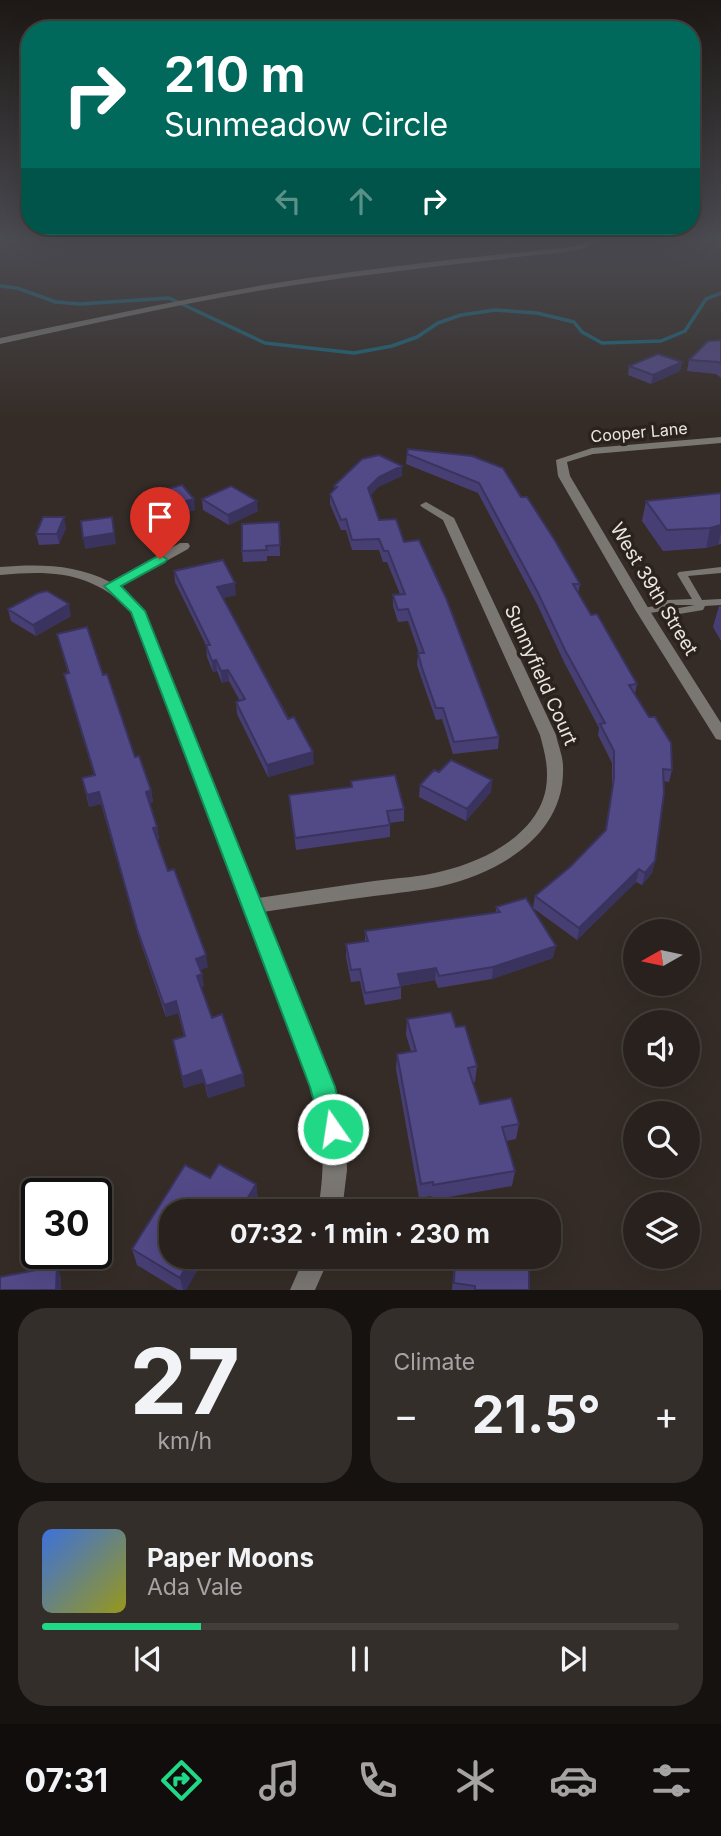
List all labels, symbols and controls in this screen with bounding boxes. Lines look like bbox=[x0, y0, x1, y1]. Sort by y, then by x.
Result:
text: 210 m bbox=[164, 45, 305, 104]
icon: right bbox=[49, 49, 140, 140]
text: Sunmeadow Circle bbox=[164, 105, 448, 144]
icon: left bbox=[269, 182, 307, 220]
icon: ahead bbox=[342, 182, 380, 220]
icon: right bbox=[415, 182, 453, 220]
street label: Cooper Lane bbox=[590, 418, 688, 446]
pin bbox=[130, 487, 190, 559]
icon: arrive bbox=[141, 498, 179, 536]
street label: West 39th Street bbox=[605, 519, 703, 659]
street label: Sunnyfield Court bbox=[500, 601, 582, 749]
north arrow bbox=[623, 919, 700, 996]
map controls bbox=[623, 919, 700, 1269]
button: sound bbox=[623, 1010, 700, 1087]
position arrow bbox=[296, 1092, 370, 1166]
button: search bbox=[623, 1101, 700, 1178]
speed limit sign: 30 bbox=[21, 1178, 112, 1269]
button: layers bbox=[623, 1192, 700, 1269]
text: 07:32 · 1 min · 230 m bbox=[230, 1218, 490, 1249]
text: 27 bbox=[130, 1326, 240, 1436]
text: Climate bbox=[394, 1348, 475, 1376]
text: 21.5° bbox=[472, 1383, 601, 1446]
text: − bbox=[394, 1392, 419, 1438]
text: + bbox=[654, 1392, 679, 1438]
text: km/h bbox=[157, 1427, 212, 1455]
text: Paper Moons bbox=[147, 1542, 314, 1573]
text: Ada Vale bbox=[147, 1573, 243, 1601]
icon: previous bbox=[129, 1640, 167, 1678]
icon: pause bbox=[341, 1640, 379, 1678]
icon: next bbox=[554, 1640, 592, 1678]
icon: directions bbox=[157, 1756, 206, 1805]
icon: music bbox=[255, 1756, 304, 1805]
icon: phone bbox=[353, 1756, 402, 1805]
icon: climate bbox=[451, 1756, 500, 1805]
icon: car bbox=[549, 1756, 598, 1805]
icon: filters bbox=[647, 1756, 696, 1805]
text: 07:31 bbox=[25, 1761, 108, 1800]

